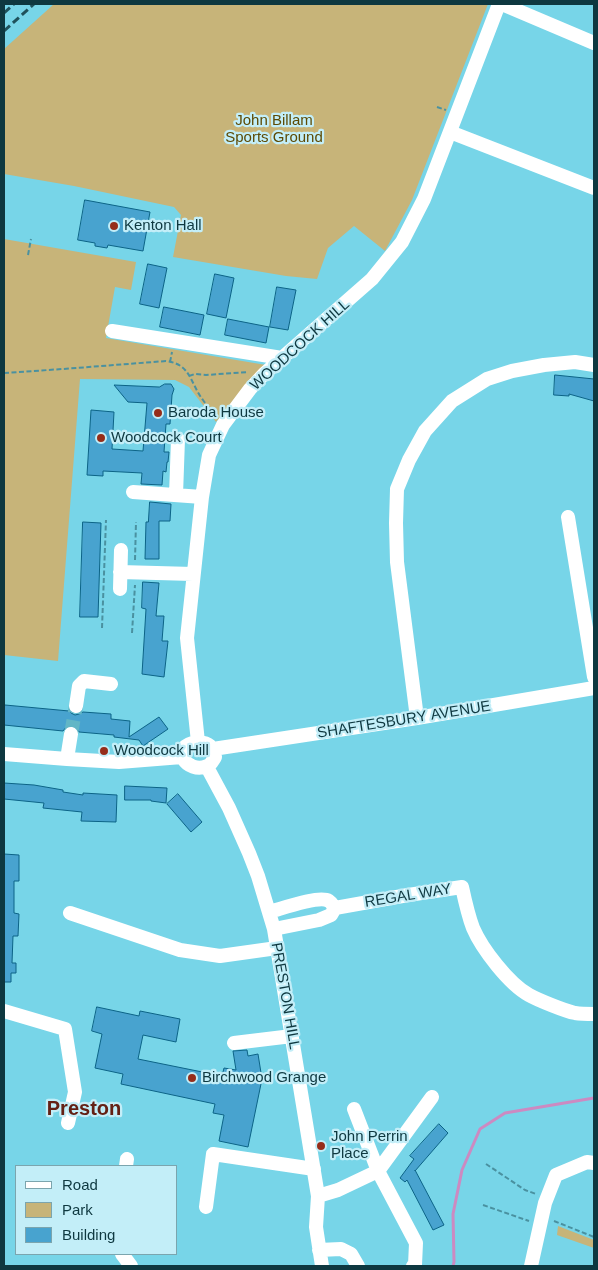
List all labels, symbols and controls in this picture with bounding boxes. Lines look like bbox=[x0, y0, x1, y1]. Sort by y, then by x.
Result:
park label: John Billam Sports Ground bbox=[225, 112, 323, 147]
place label: Kenton Hall bbox=[124, 217, 202, 235]
marker: Kenton Hall bbox=[108, 220, 120, 232]
street label: WOODCOCK HILL bbox=[247, 296, 353, 394]
place label: Baroda House bbox=[168, 404, 264, 422]
marker: Baroda House bbox=[152, 407, 164, 419]
place label: Woodcock Court bbox=[111, 429, 222, 447]
marker: Woodcock Court bbox=[95, 432, 107, 444]
street label: SHAFTESBURY AVENUE bbox=[316, 697, 492, 743]
place label: Woodcock Hill bbox=[114, 742, 209, 760]
marker: Woodcock Hill bbox=[98, 745, 110, 757]
street label: REGAL WAY bbox=[363, 880, 453, 912]
street label: PRESTON HILL bbox=[267, 941, 303, 1051]
place label: Birchwood Grange bbox=[202, 1069, 326, 1087]
marker: Birchwood Grange bbox=[186, 1072, 198, 1084]
district label: Preston bbox=[47, 1097, 121, 1121]
place label: John Perrin Place bbox=[331, 1128, 408, 1163]
marker: John Perrin Place bbox=[315, 1140, 327, 1152]
legend bbox=[15, 1165, 178, 1255]
text: Road bbox=[62, 1176, 98, 1193]
text: Park bbox=[62, 1201, 93, 1218]
text: Building bbox=[62, 1226, 115, 1243]

